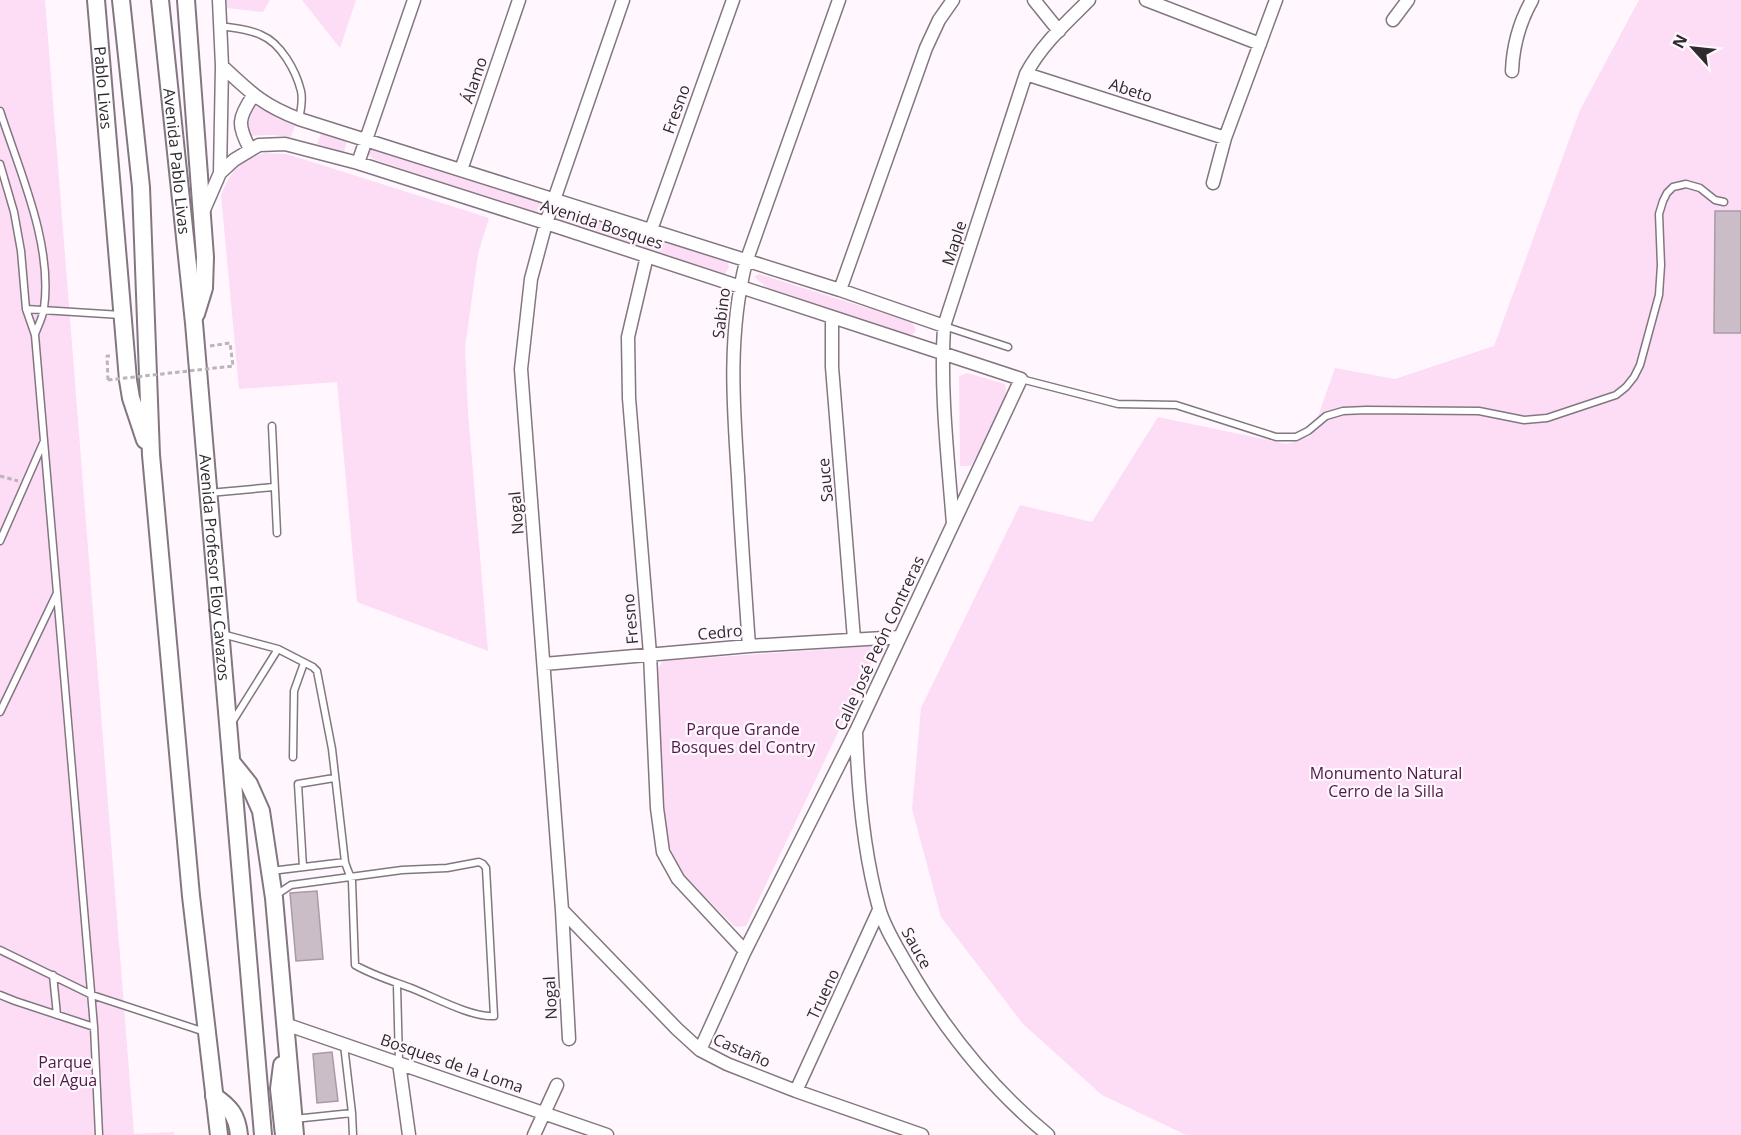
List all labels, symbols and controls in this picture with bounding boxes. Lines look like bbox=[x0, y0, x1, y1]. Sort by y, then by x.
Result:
north arrow bbox=[1663, 18, 1723, 78]
text: N bbox=[1667, 30, 1692, 52]
street label: Pablo Livas bbox=[89, 45, 118, 130]
street label: Álamo bbox=[456, 54, 492, 106]
street label: Abeto bbox=[1107, 73, 1155, 107]
street label: Fresno bbox=[657, 81, 695, 137]
street label: Avenida Pablo Livas bbox=[158, 87, 196, 235]
street label: Avenida Bosques bbox=[538, 194, 666, 254]
street label: Maple bbox=[936, 218, 972, 268]
street label: Sabino bbox=[707, 286, 735, 340]
street label: Avenida Profesor Eloy Cavazos bbox=[194, 453, 235, 681]
street label: Sauce bbox=[812, 457, 838, 503]
street label: Nogal bbox=[503, 490, 529, 536]
street label: Calle José Peón Contreras bbox=[829, 552, 929, 734]
street label: Fresno bbox=[617, 593, 643, 645]
street label: Cedro bbox=[697, 619, 743, 645]
park label: Parque Grande Bosques del Contry bbox=[671, 718, 816, 758]
park label: Monumento Natural Cerro de la Silla bbox=[1310, 762, 1462, 802]
street label: Sauce bbox=[897, 923, 937, 973]
street label: Trueno bbox=[802, 965, 844, 1023]
street label: Nogal bbox=[538, 976, 562, 1020]
street label: Bosques de la Loma bbox=[378, 1028, 526, 1098]
street label: Castaño bbox=[710, 1028, 774, 1072]
park label: Parque del Agua bbox=[33, 1051, 97, 1091]

